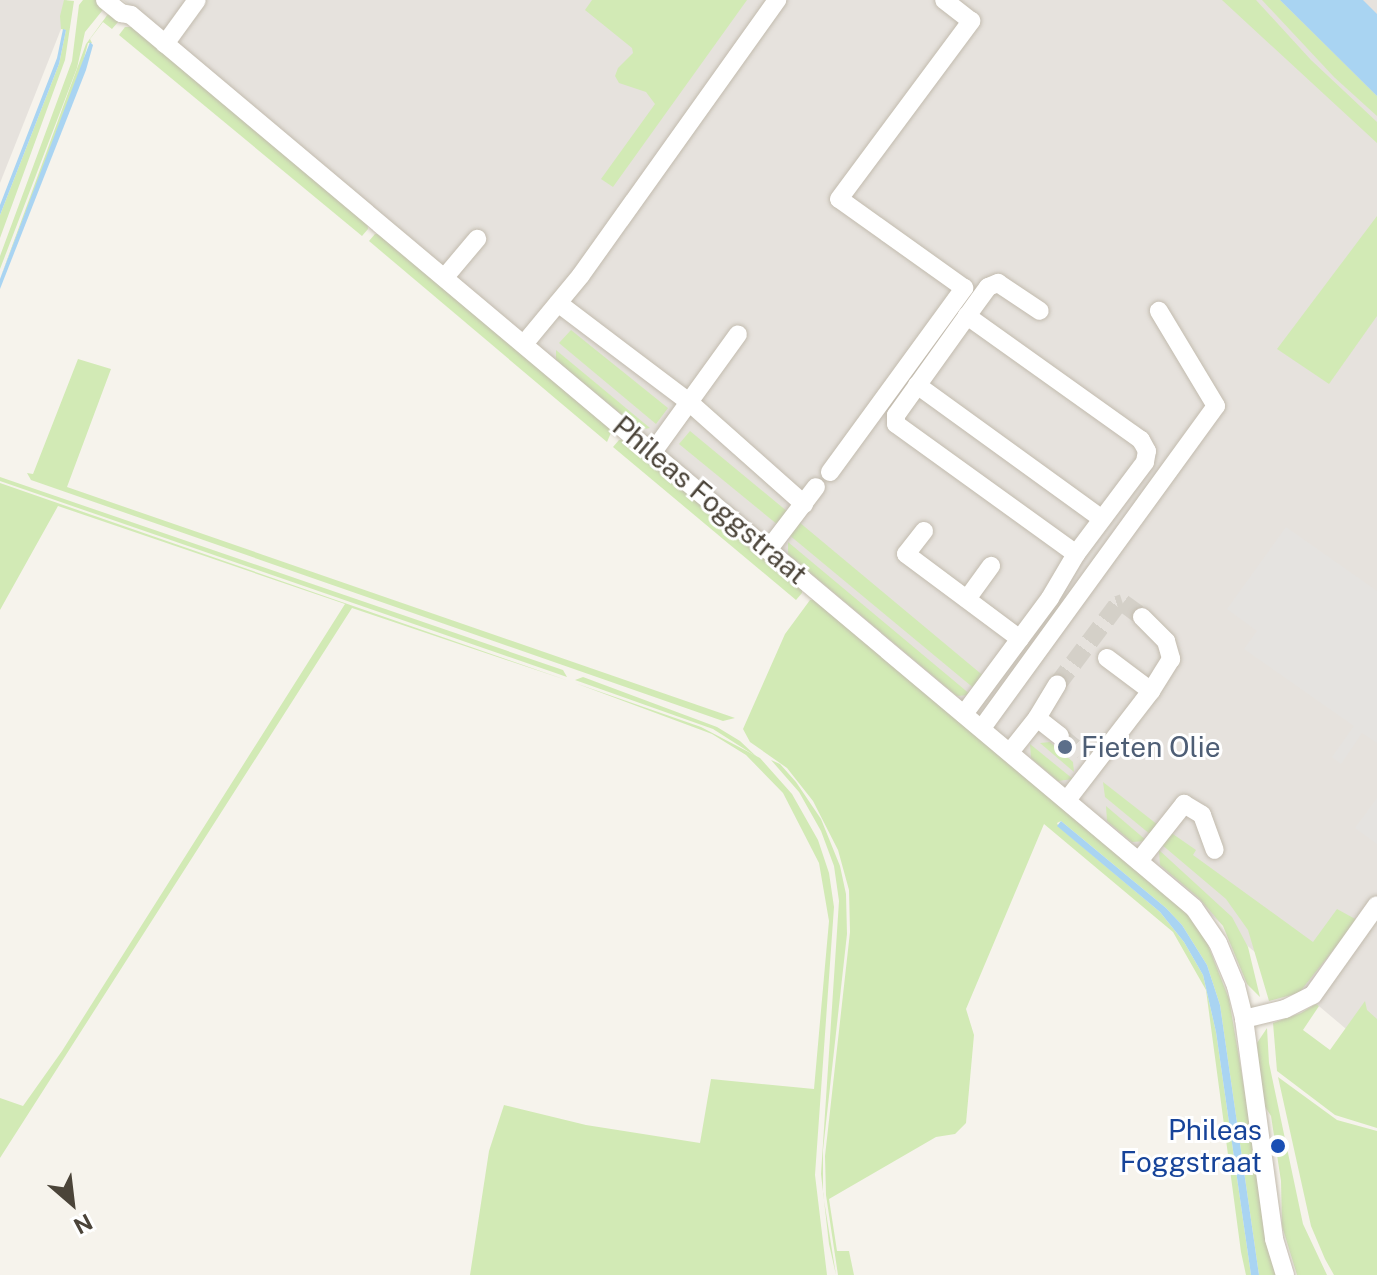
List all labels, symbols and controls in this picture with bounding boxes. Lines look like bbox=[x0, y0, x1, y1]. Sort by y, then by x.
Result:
street label: Phileas Foggstraat bbox=[606, 409, 814, 591]
place label: Fieten Olie bbox=[1081, 730, 1221, 764]
marker: Fieten Olie bbox=[1056, 738, 1074, 756]
place label: Phileas Foggstraat bbox=[1120, 1113, 1262, 1179]
marker: Phileas Foggstraat bbox=[1269, 1137, 1287, 1155]
north arrow bbox=[32, 1163, 112, 1243]
text: N bbox=[70, 1209, 97, 1240]

